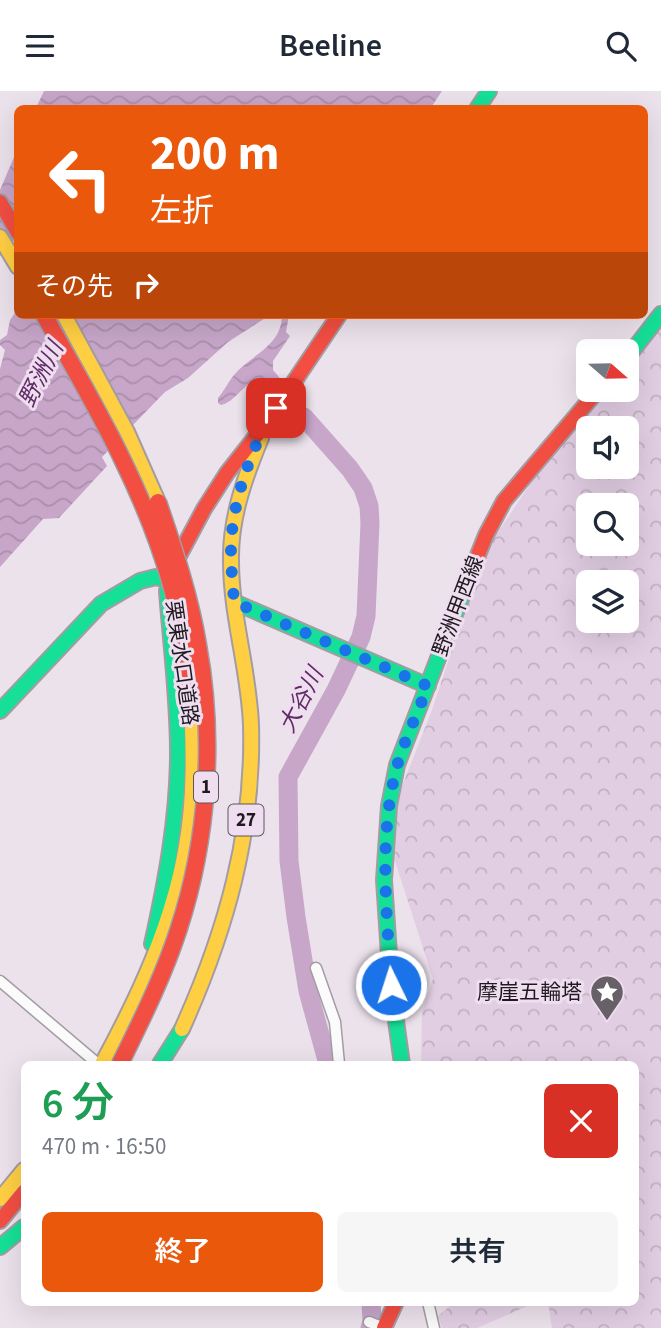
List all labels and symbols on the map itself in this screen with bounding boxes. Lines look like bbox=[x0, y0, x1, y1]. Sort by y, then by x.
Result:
water label: 野洲川 bbox=[11, 333, 73, 412]
north arrow bbox=[576, 339, 639, 403]
pin bbox=[246, 378, 306, 438]
street label: 野洲甲西線 bbox=[425, 552, 491, 660]
street label: 栗東水口道路 bbox=[158, 599, 206, 727]
water label: 大谷川 bbox=[271, 659, 333, 738]
road number: 1 bbox=[194, 771, 218, 803]
road number: 27 bbox=[229, 805, 264, 835]
position arrow bbox=[354, 948, 428, 1022]
place icon: 摩崖五輪塔 bbox=[588, 973, 626, 1022]
place label: 摩崖五輪塔 bbox=[477, 977, 582, 1007]

